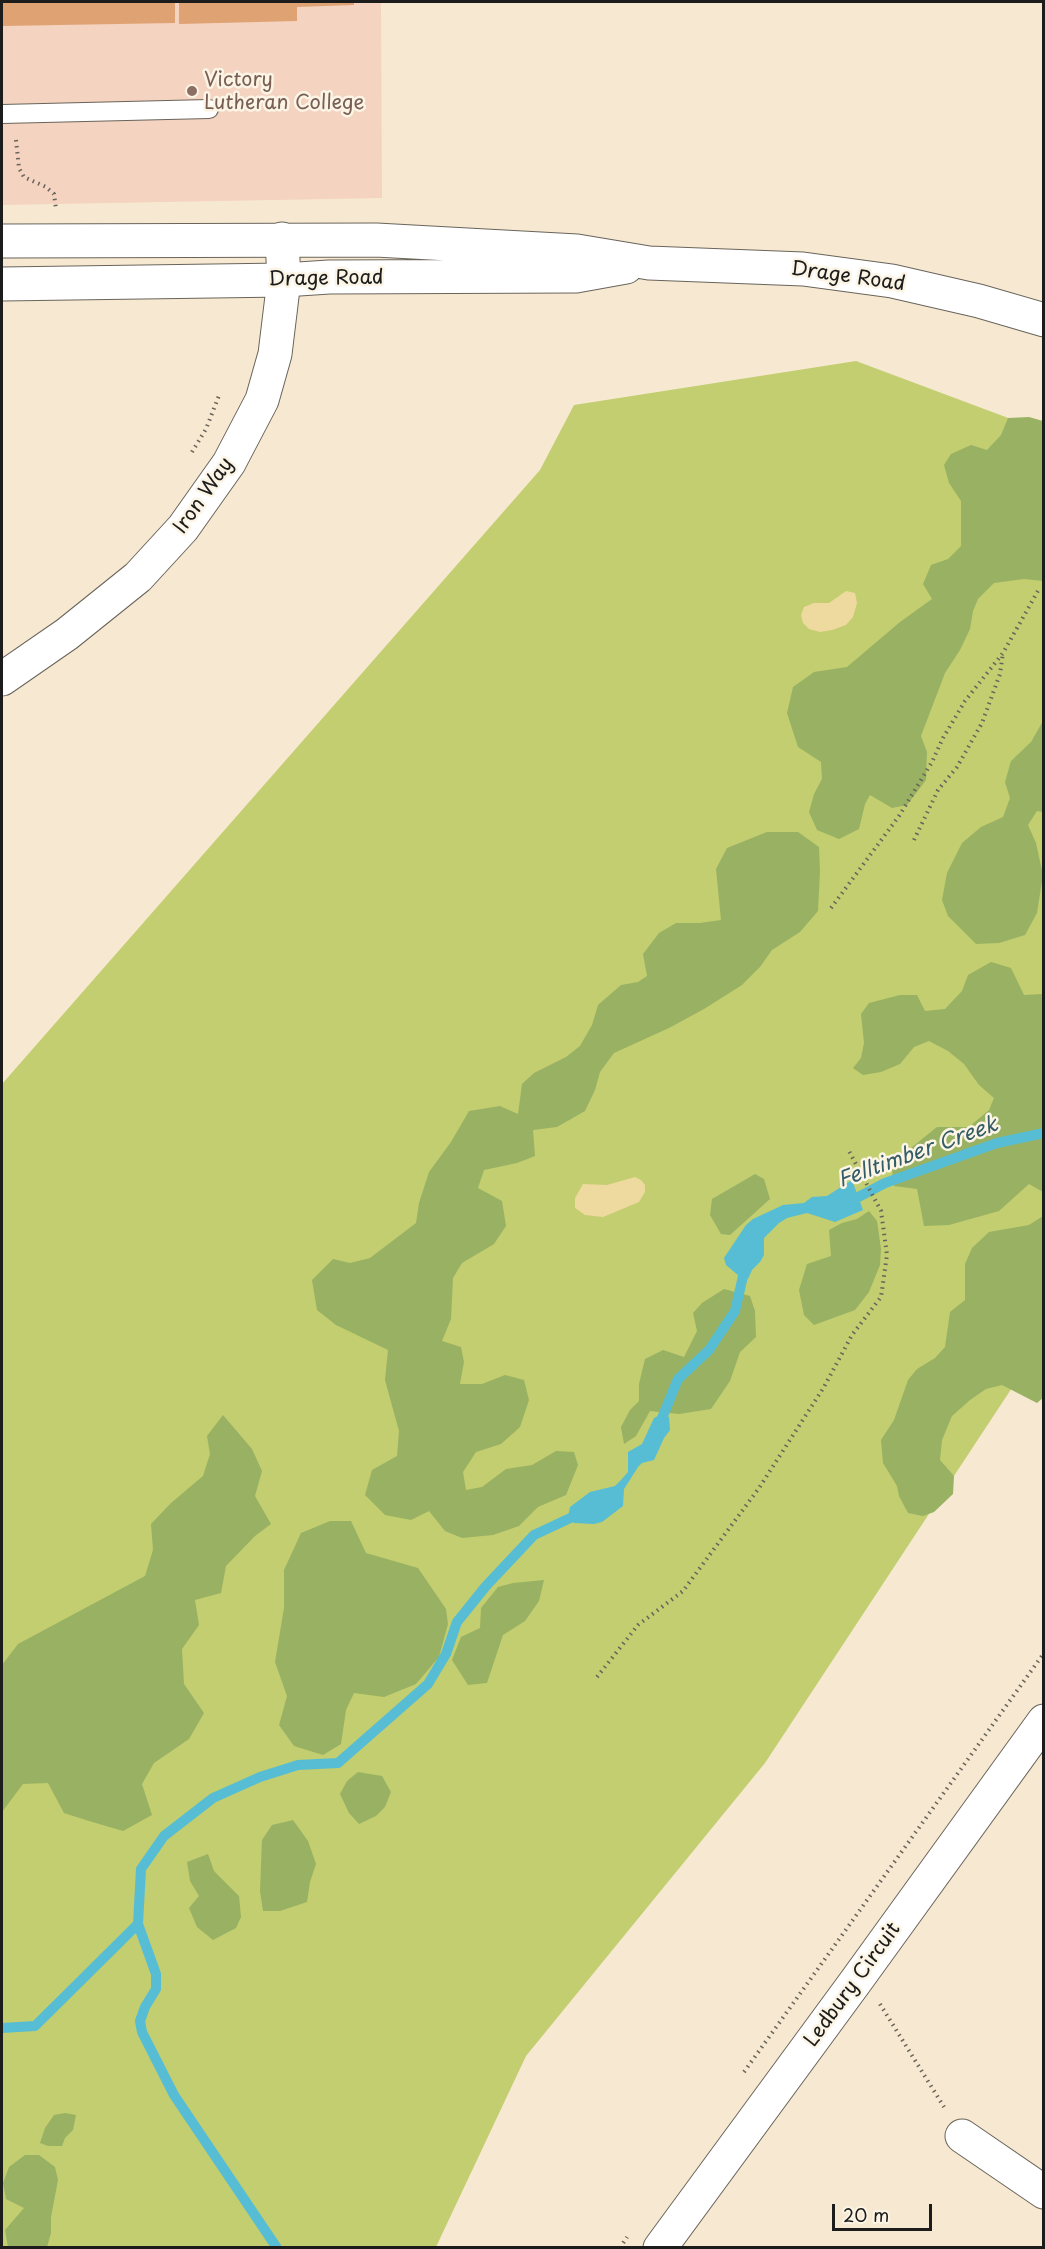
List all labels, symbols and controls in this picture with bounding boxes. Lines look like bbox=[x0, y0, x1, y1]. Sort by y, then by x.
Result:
place label: Victory Lutheran College bbox=[204, 68, 364, 115]
marker: Victory Lutheran College bbox=[185, 84, 199, 98]
street label: Drage Road bbox=[789, 257, 907, 297]
street label: Drage Road bbox=[268, 266, 384, 292]
street label: Iron Way bbox=[169, 453, 239, 539]
water label: Felltimber Creek bbox=[835, 1112, 1001, 1194]
street label: Ledbury Circuit bbox=[800, 1918, 906, 2052]
scale bar bbox=[835, 2192, 936, 2230]
text: 20 m bbox=[843, 2201, 889, 2228]

